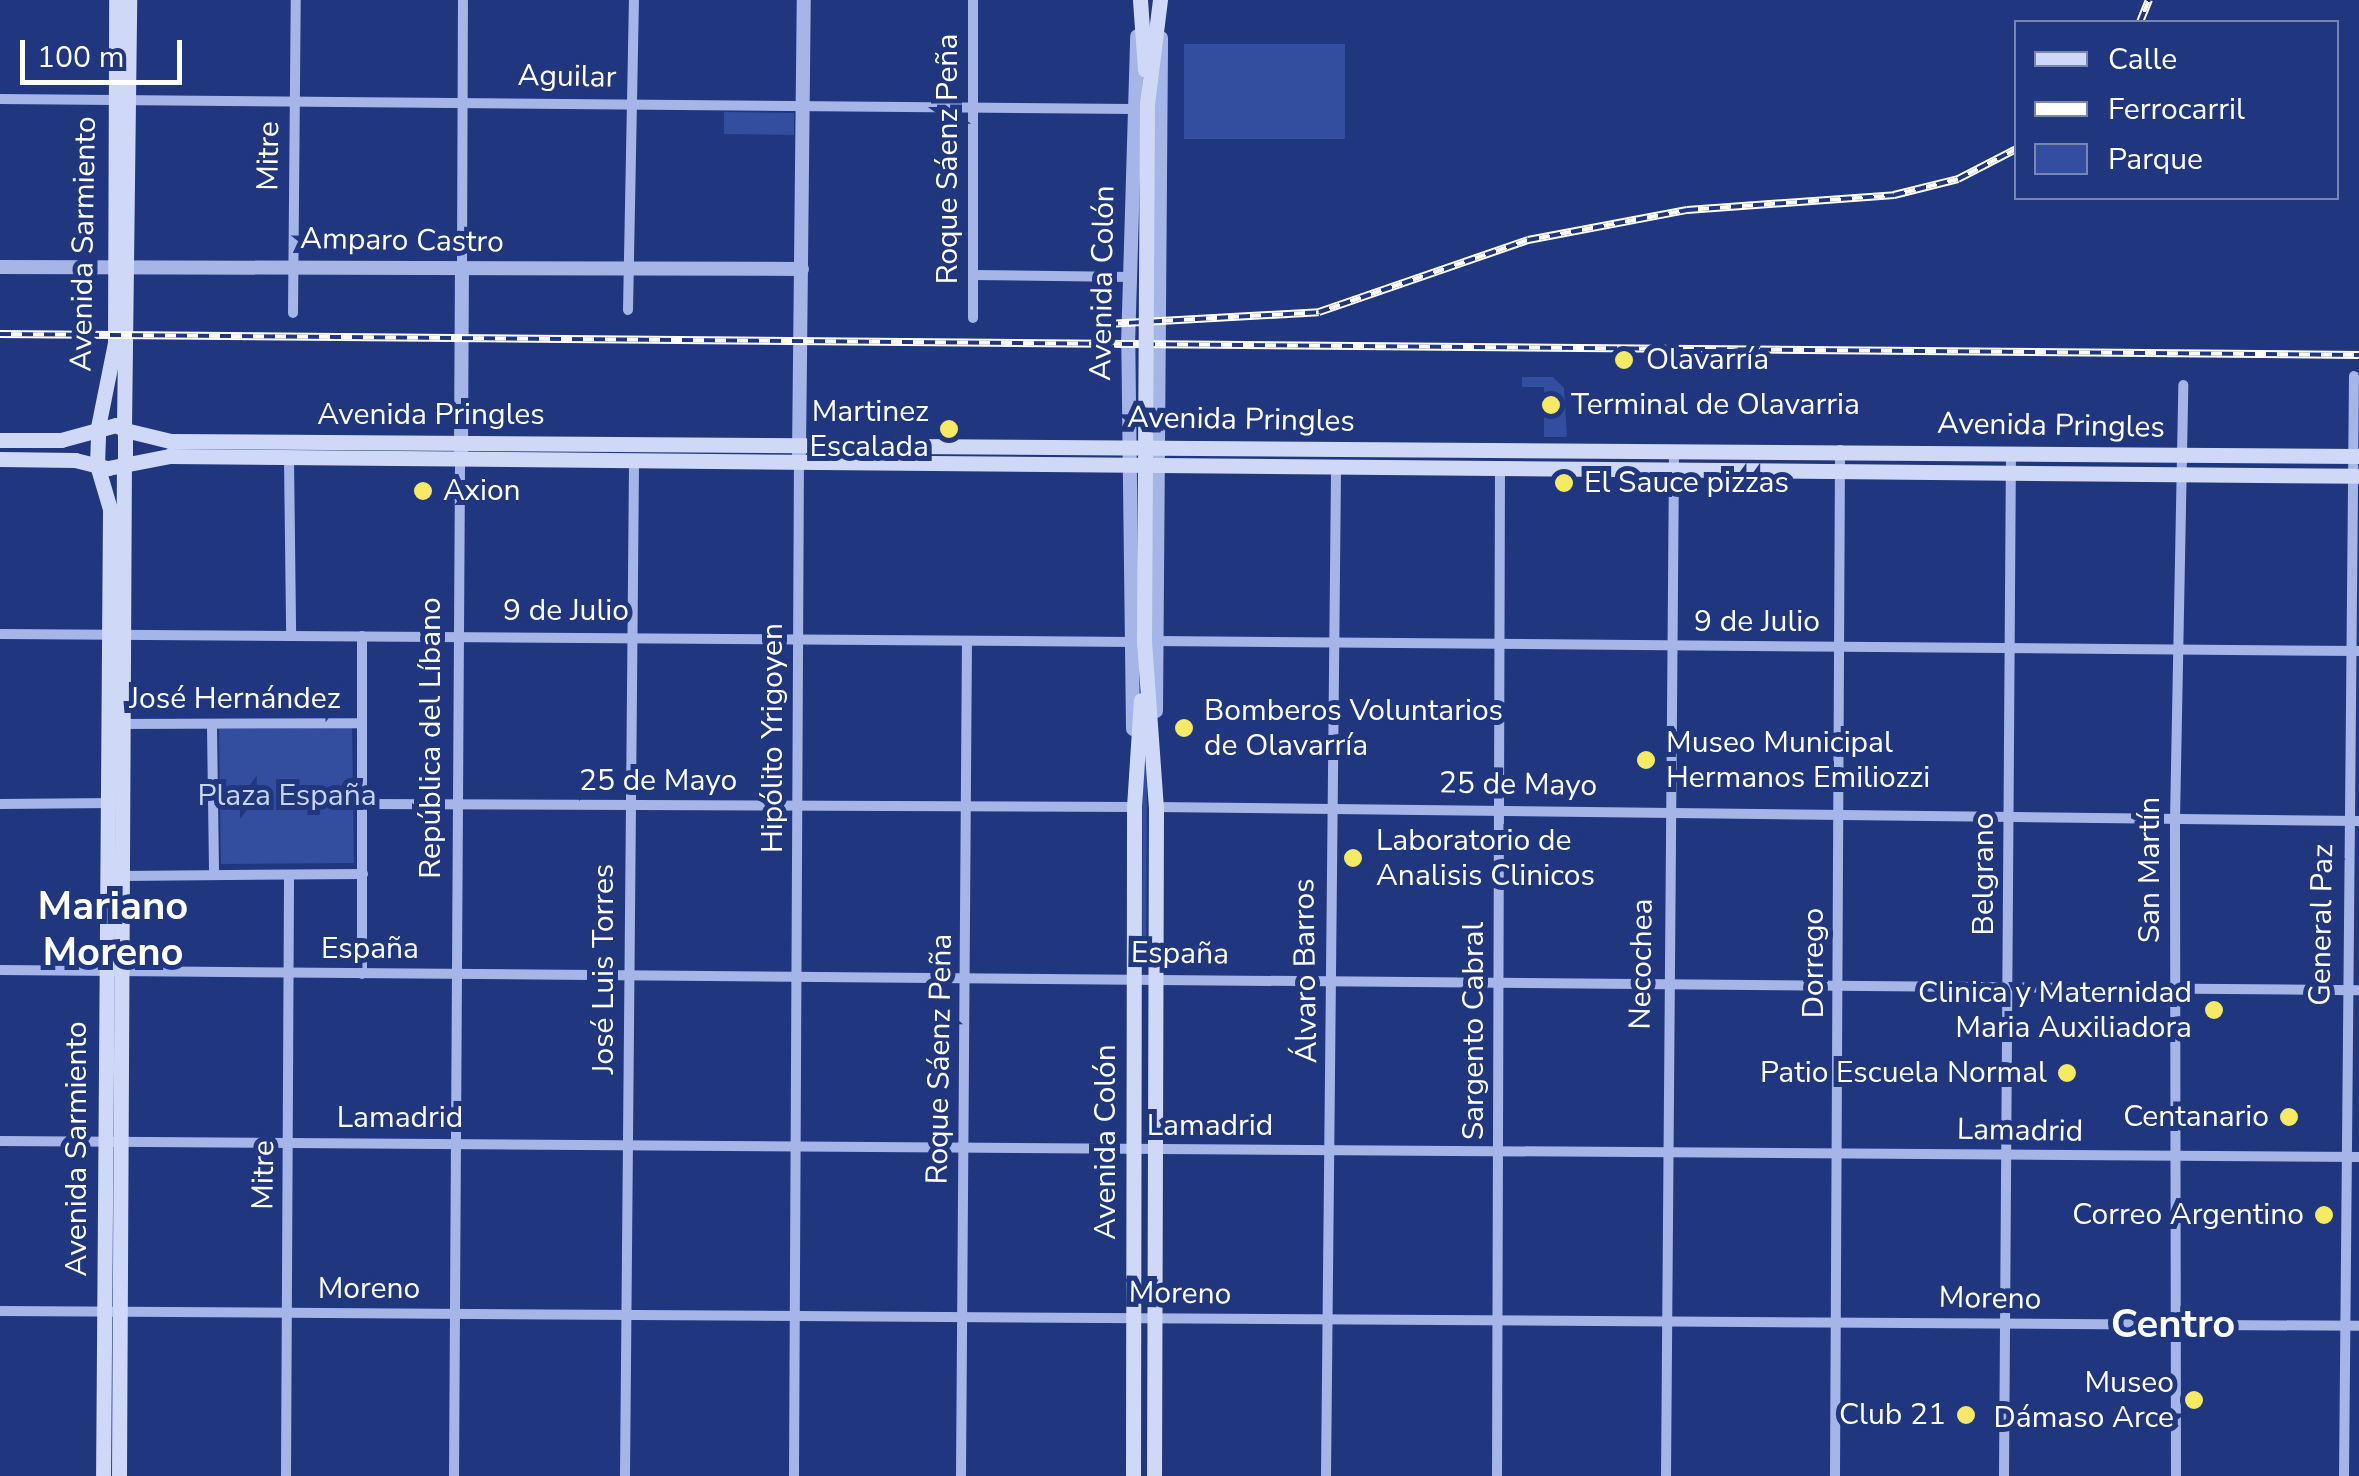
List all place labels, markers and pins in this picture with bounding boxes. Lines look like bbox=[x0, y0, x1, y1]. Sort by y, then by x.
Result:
place label: Olavarría bbox=[1646, 342, 1769, 378]
marker: Olavarría bbox=[1611, 347, 1637, 373]
place label: Terminal de Olavarria bbox=[1571, 387, 1860, 423]
place label: Martinez Escalada bbox=[809, 394, 929, 464]
marker: Terminal de Olavarria bbox=[1540, 394, 1562, 416]
marker: Martinez Escalada bbox=[938, 418, 960, 440]
place label: El Sauce pizzas bbox=[1584, 465, 1789, 501]
marker: El Sauce pizzas bbox=[1553, 472, 1575, 494]
place label: Axion bbox=[443, 473, 521, 509]
marker: Axion bbox=[412, 480, 434, 502]
place label: Bomberos Voluntarios de Olavarría bbox=[1204, 693, 1503, 764]
marker: Bomberos Voluntarios de Olavarría bbox=[1173, 717, 1195, 739]
place label: Museo Municipal Hermanos Emiliozzi bbox=[1666, 725, 1930, 796]
marker: Museo Municipal Hermanos Emiliozzi bbox=[1635, 749, 1657, 771]
place label: Laboratorio de Analisis Clinicos bbox=[1376, 823, 1595, 894]
marker: Laboratorio de Analisis Clinicos bbox=[1340, 845, 1366, 871]
place label: Clinica y Maternidad Maria Auxiliadora bbox=[1918, 975, 2192, 1046]
marker: Clinica y Maternidad Maria Auxiliadora bbox=[2201, 997, 2227, 1023]
place label: Patio Escuela Normal bbox=[1760, 1055, 2047, 1091]
marker: Patio Escuela Normal bbox=[2056, 1062, 2078, 1084]
place label: Centanario bbox=[2123, 1099, 2269, 1135]
marker: Centanario bbox=[2278, 1106, 2300, 1128]
place label: Correo Argentino bbox=[2072, 1197, 2304, 1233]
marker: Correo Argentino bbox=[2313, 1204, 2335, 1226]
place label: Museo Dámaso Arce bbox=[1993, 1365, 2174, 1436]
marker: Museo Dámaso Arce bbox=[2183, 1389, 2205, 1411]
place label: Club 21 bbox=[1839, 1397, 1946, 1433]
marker: Club 21 bbox=[1955, 1404, 1977, 1426]

